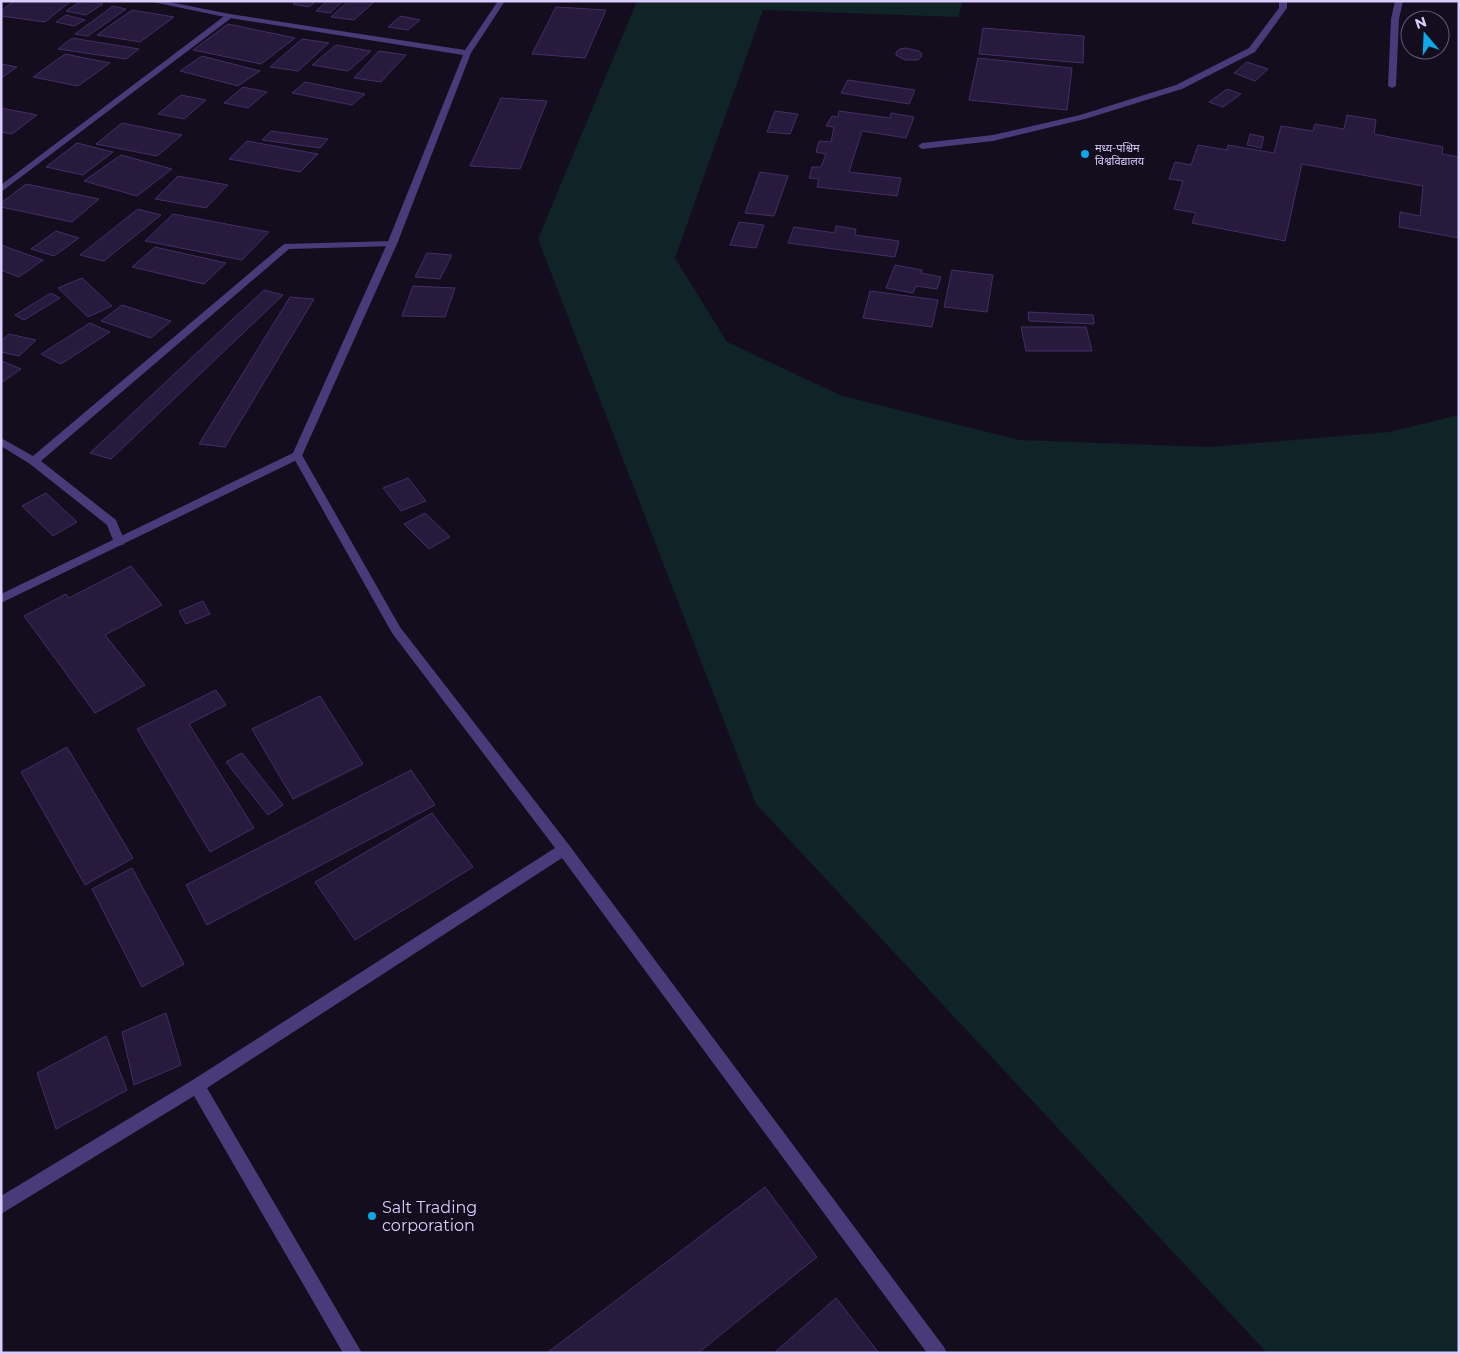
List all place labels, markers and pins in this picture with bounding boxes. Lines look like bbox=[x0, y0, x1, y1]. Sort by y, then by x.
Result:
place label: मध्य-पश्चिम विश्वविद्यालय bbox=[1095, 141, 1145, 168]
marker: मध्य-पश्चिम विश्वविद्यालय bbox=[1079, 148, 1091, 160]
place label: Salt Trading corporation bbox=[382, 1198, 477, 1235]
marker: Salt Trading corporation bbox=[366, 1210, 378, 1222]

